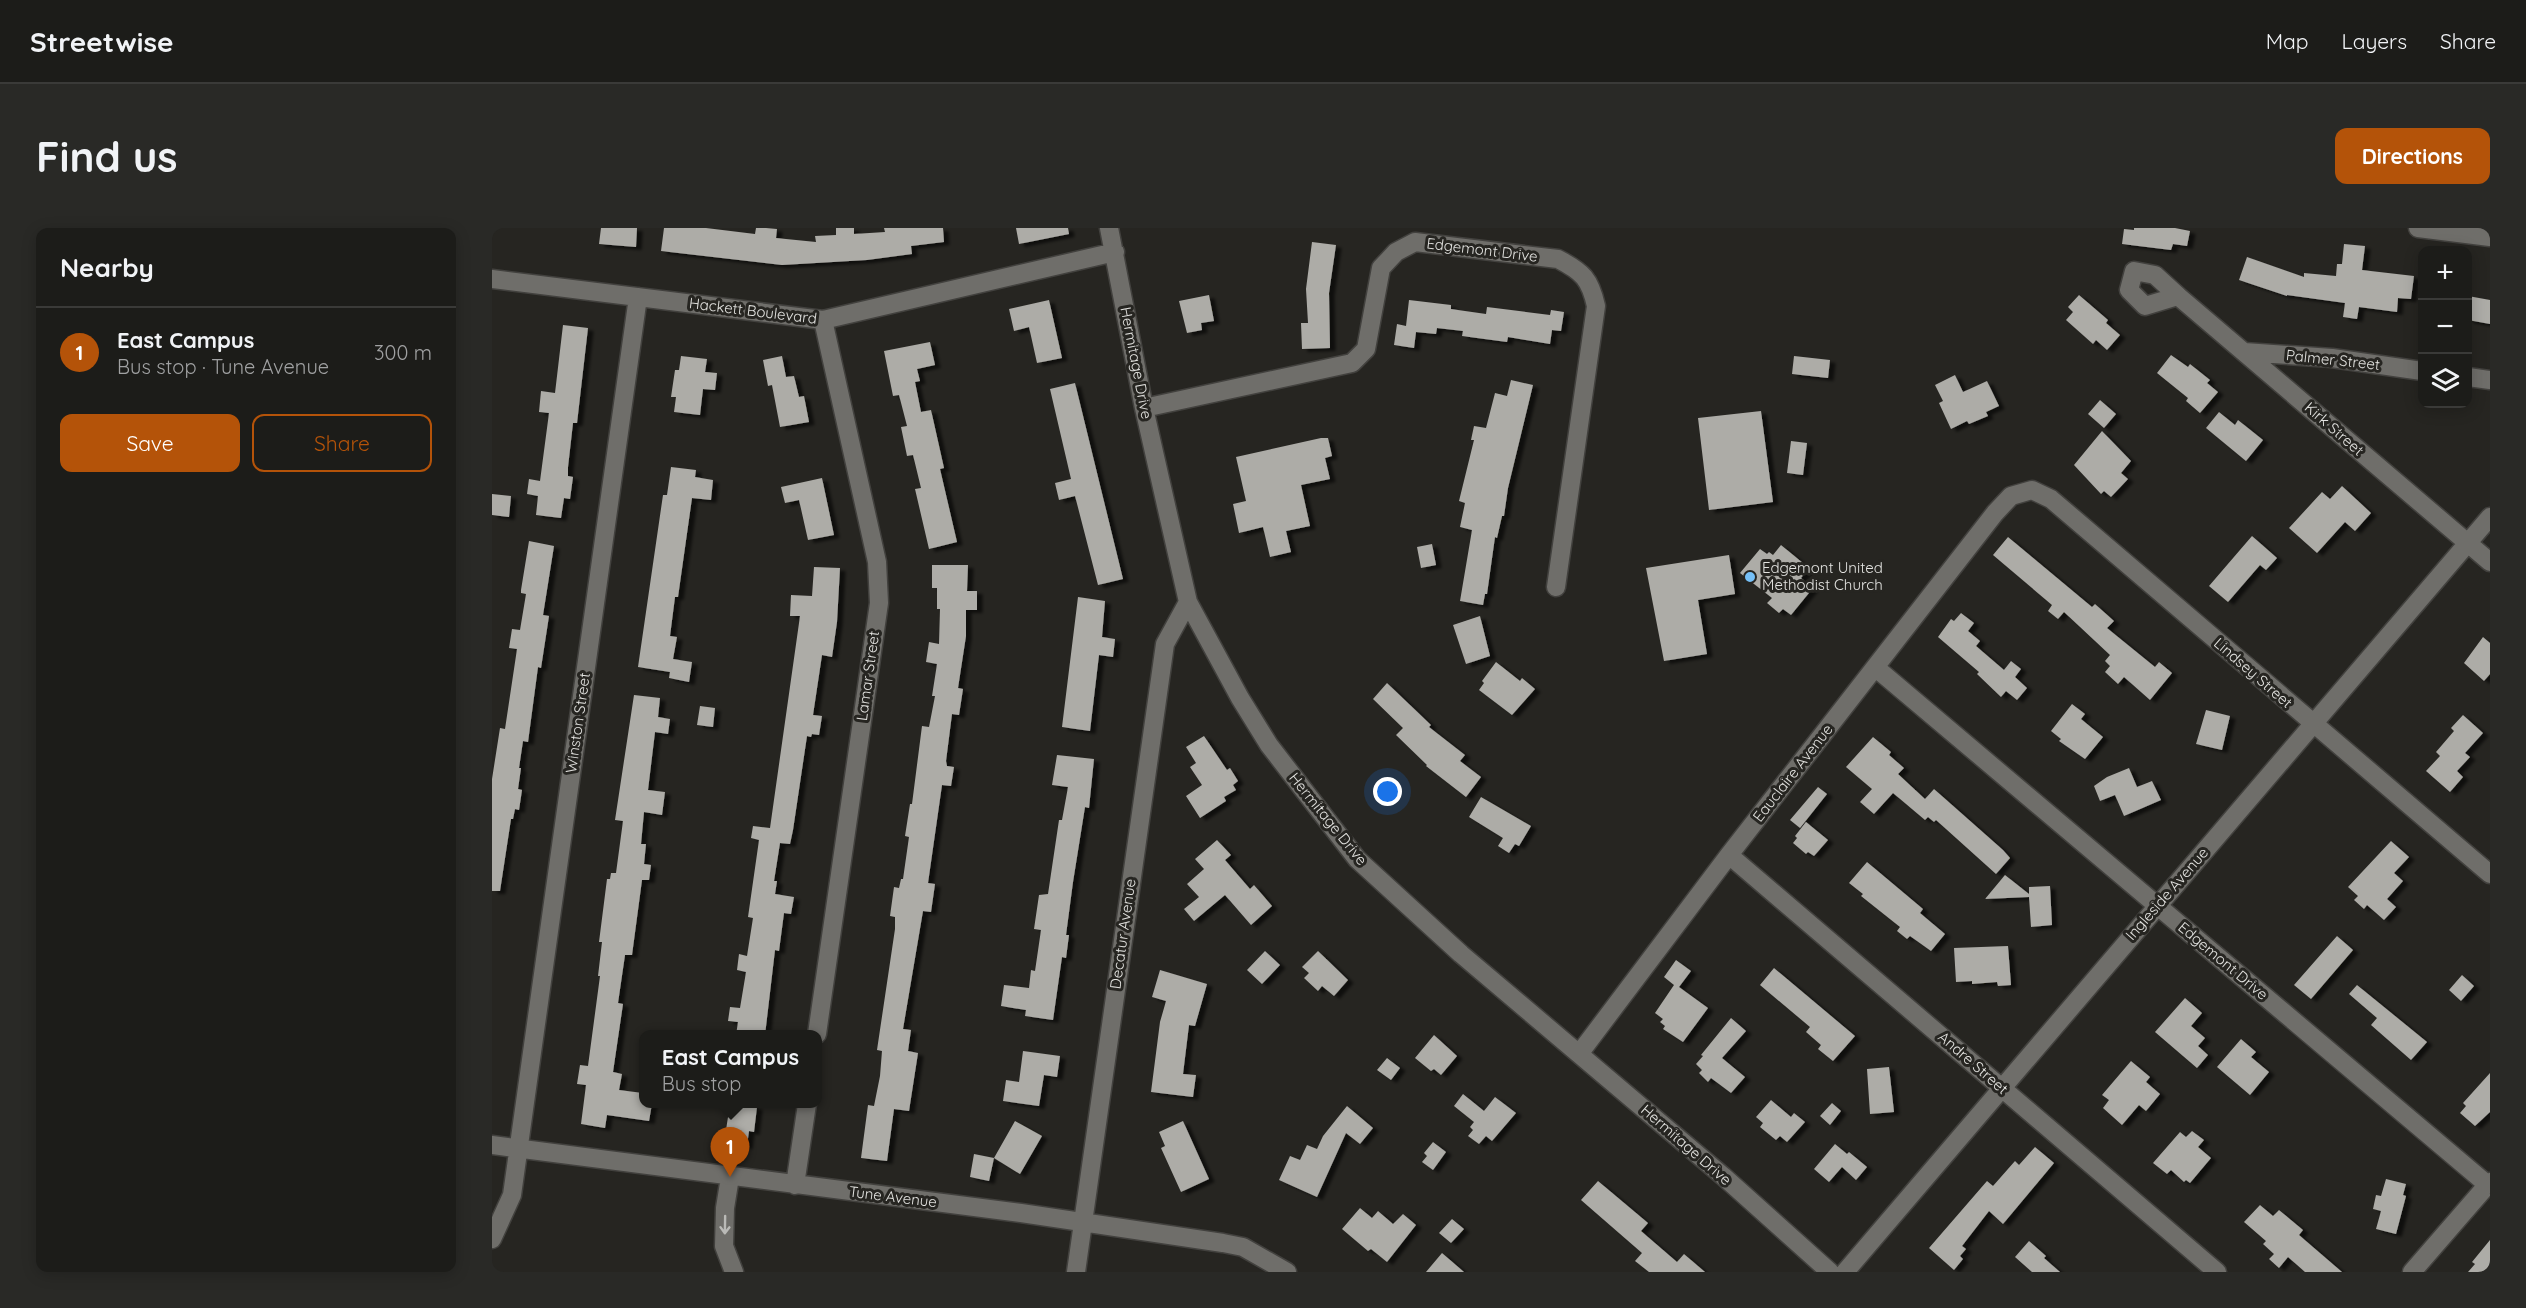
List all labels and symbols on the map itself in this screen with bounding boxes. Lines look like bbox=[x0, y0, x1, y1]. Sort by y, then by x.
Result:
street label: Edgemont Drive bbox=[1425, 233, 1539, 266]
street label: Hackett Boulevard bbox=[688, 293, 818, 328]
street label: Hermitage Drive bbox=[1116, 305, 1157, 421]
street label: Palmer Street bbox=[2285, 345, 2381, 374]
street label: Kirk Street bbox=[2301, 398, 2368, 459]
place label: Edgemont United Methodist Church bbox=[1762, 558, 1883, 594]
marker: Edgemont United Methodist Church bbox=[1743, 570, 1757, 584]
street label: Lamar Street bbox=[852, 630, 883, 722]
street label: Lindsey Street bbox=[2210, 633, 2297, 712]
street label: Winston Street bbox=[561, 671, 594, 774]
street label: Eauclaire Avenue bbox=[1749, 720, 1837, 825]
street label: Hermitage Drive bbox=[1285, 768, 1372, 869]
your location bbox=[1373, 777, 1402, 806]
street label: Ingleside Avenue bbox=[2121, 843, 2212, 944]
street label: Decatur Avenue bbox=[1105, 878, 1140, 990]
street label: Edgemont Drive bbox=[2174, 917, 2272, 1004]
street label: Andre Street bbox=[1934, 1027, 2012, 1098]
street label: Hermitage Drive bbox=[1637, 1100, 1736, 1189]
pin: 1 bbox=[710, 1128, 750, 1177]
street label: Tune Avenue bbox=[848, 1182, 938, 1211]
one-way arrow bbox=[719, 1215, 730, 1235]

